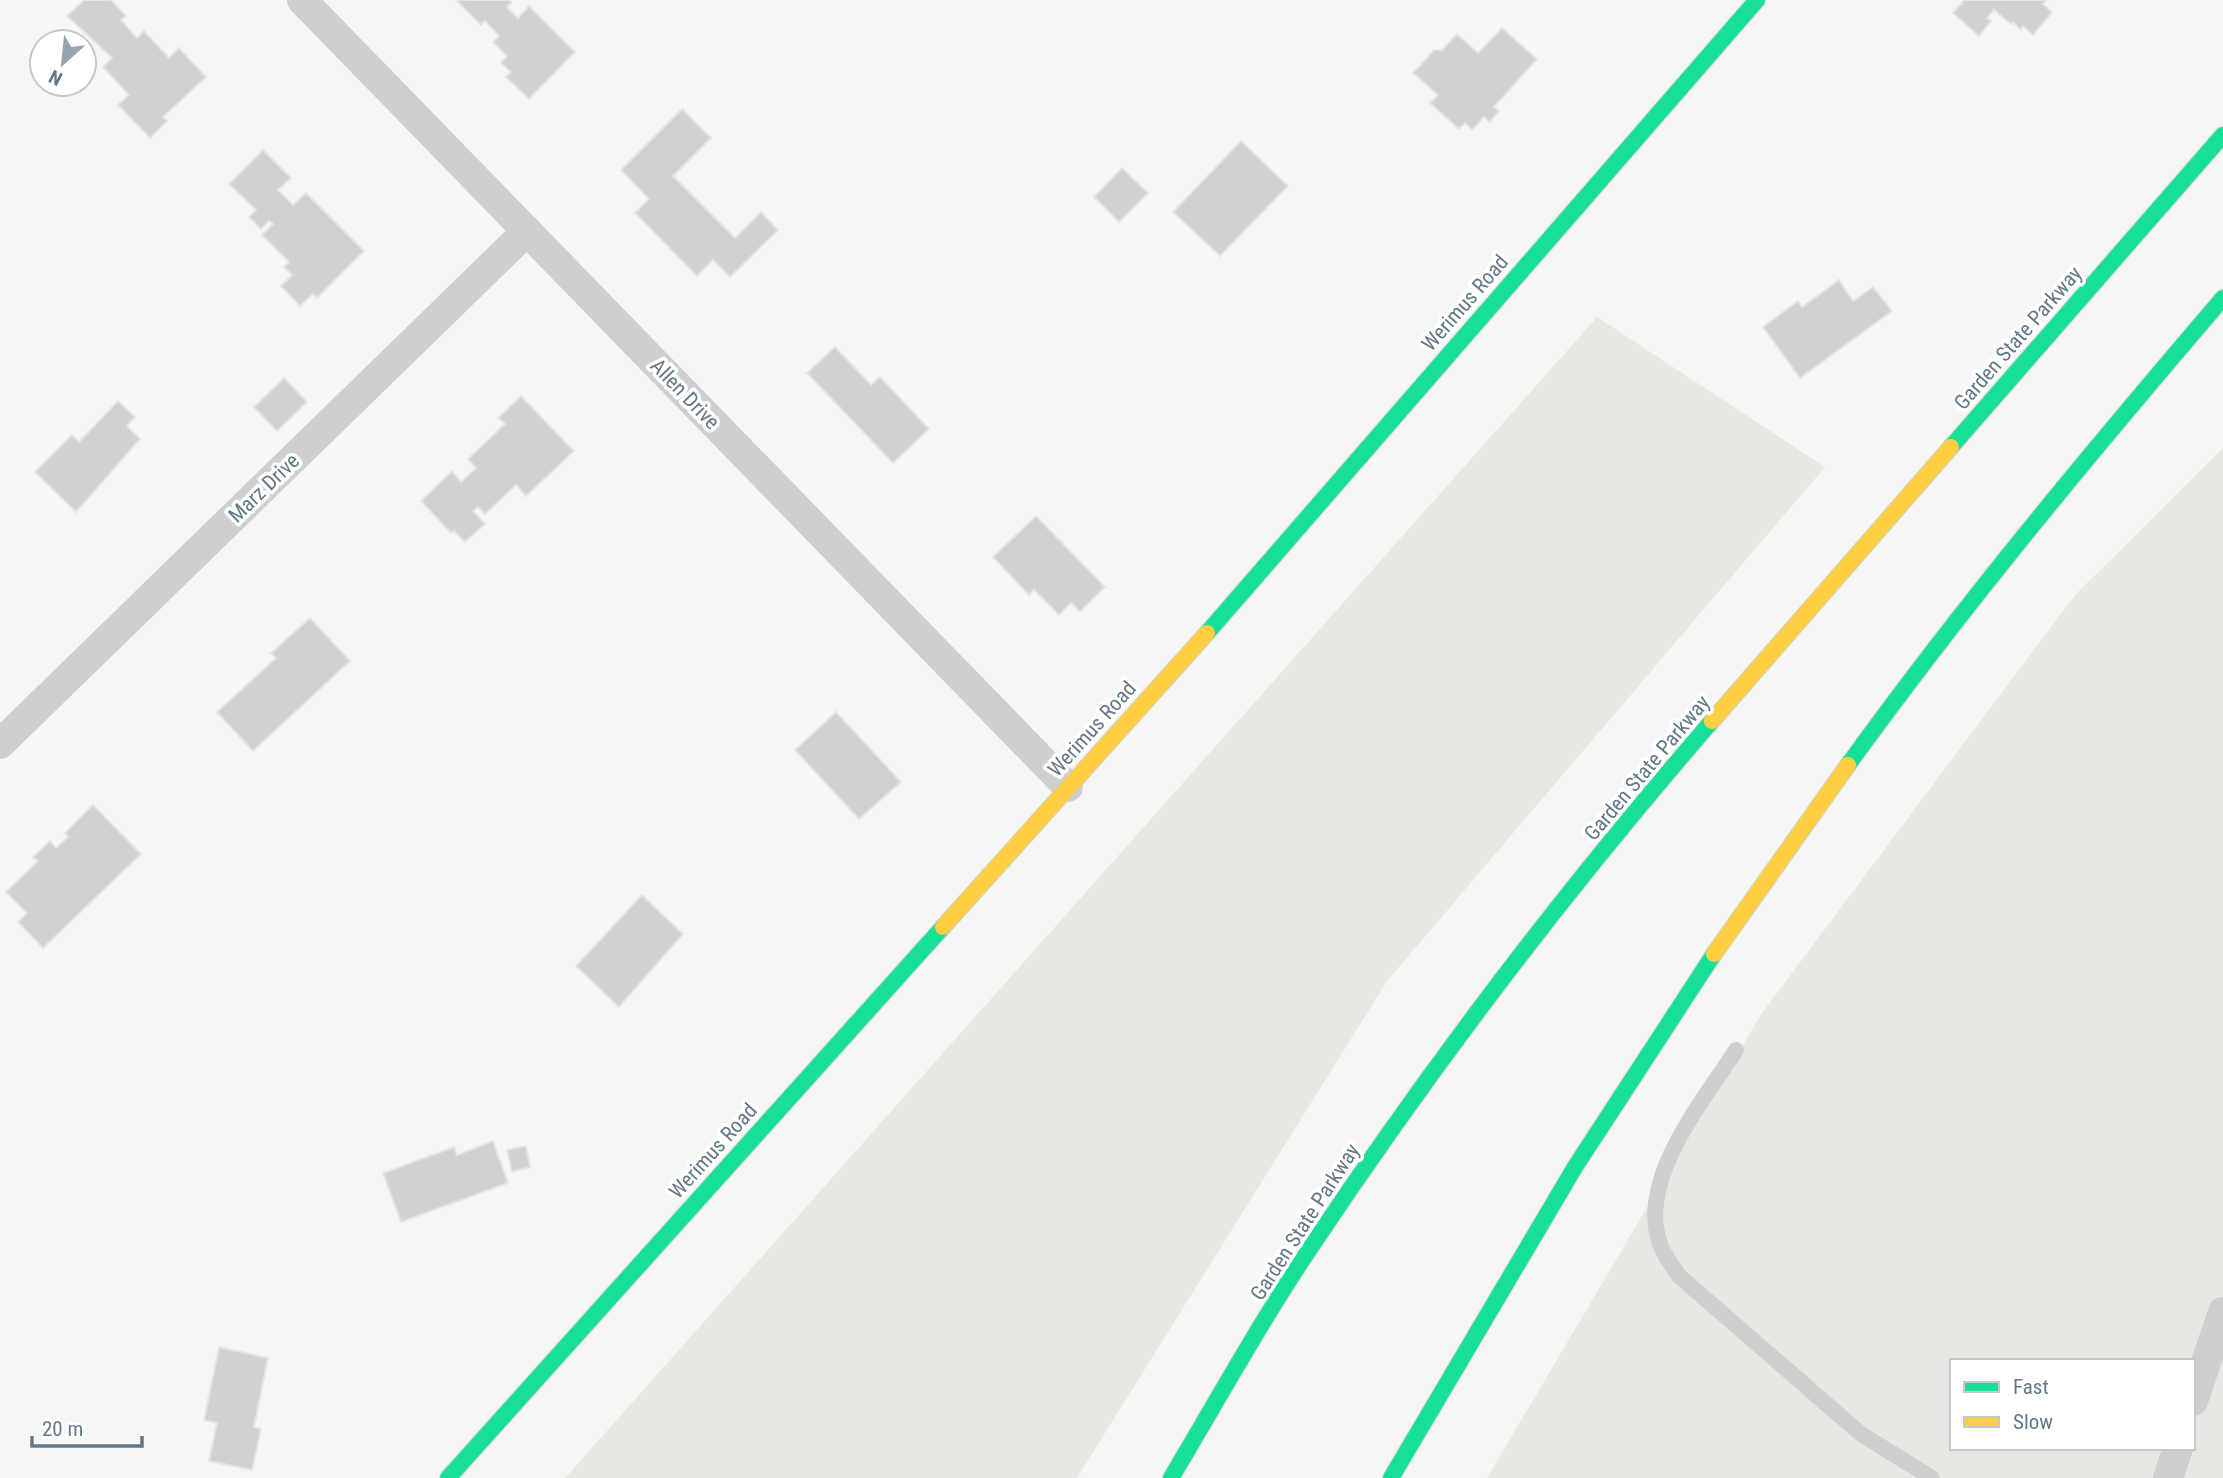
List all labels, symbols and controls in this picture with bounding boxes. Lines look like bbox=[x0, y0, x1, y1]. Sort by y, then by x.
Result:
north arrow bbox=[28, 28, 98, 98]
text: N bbox=[45, 65, 66, 91]
street label: Werimus Road bbox=[1417, 250, 1513, 356]
street label: Garden State Parkway bbox=[1949, 261, 2087, 414]
street label: Allen Drive bbox=[646, 354, 724, 434]
street label: Marz Drive bbox=[224, 449, 304, 527]
street label: Werimus Road bbox=[1043, 677, 1141, 781]
street label: Garden State Parkway bbox=[1579, 690, 1715, 845]
street label: Werimus Road bbox=[664, 1099, 762, 1203]
street label: Garden State Parkway bbox=[1245, 1139, 1365, 1305]
legend bbox=[1950, 1359, 2195, 1450]
text: Fast bbox=[2013, 1375, 2049, 1399]
scale bar bbox=[32, 1404, 142, 1448]
text: Slow bbox=[2013, 1410, 2053, 1434]
text: 20 m bbox=[42, 1417, 83, 1441]

